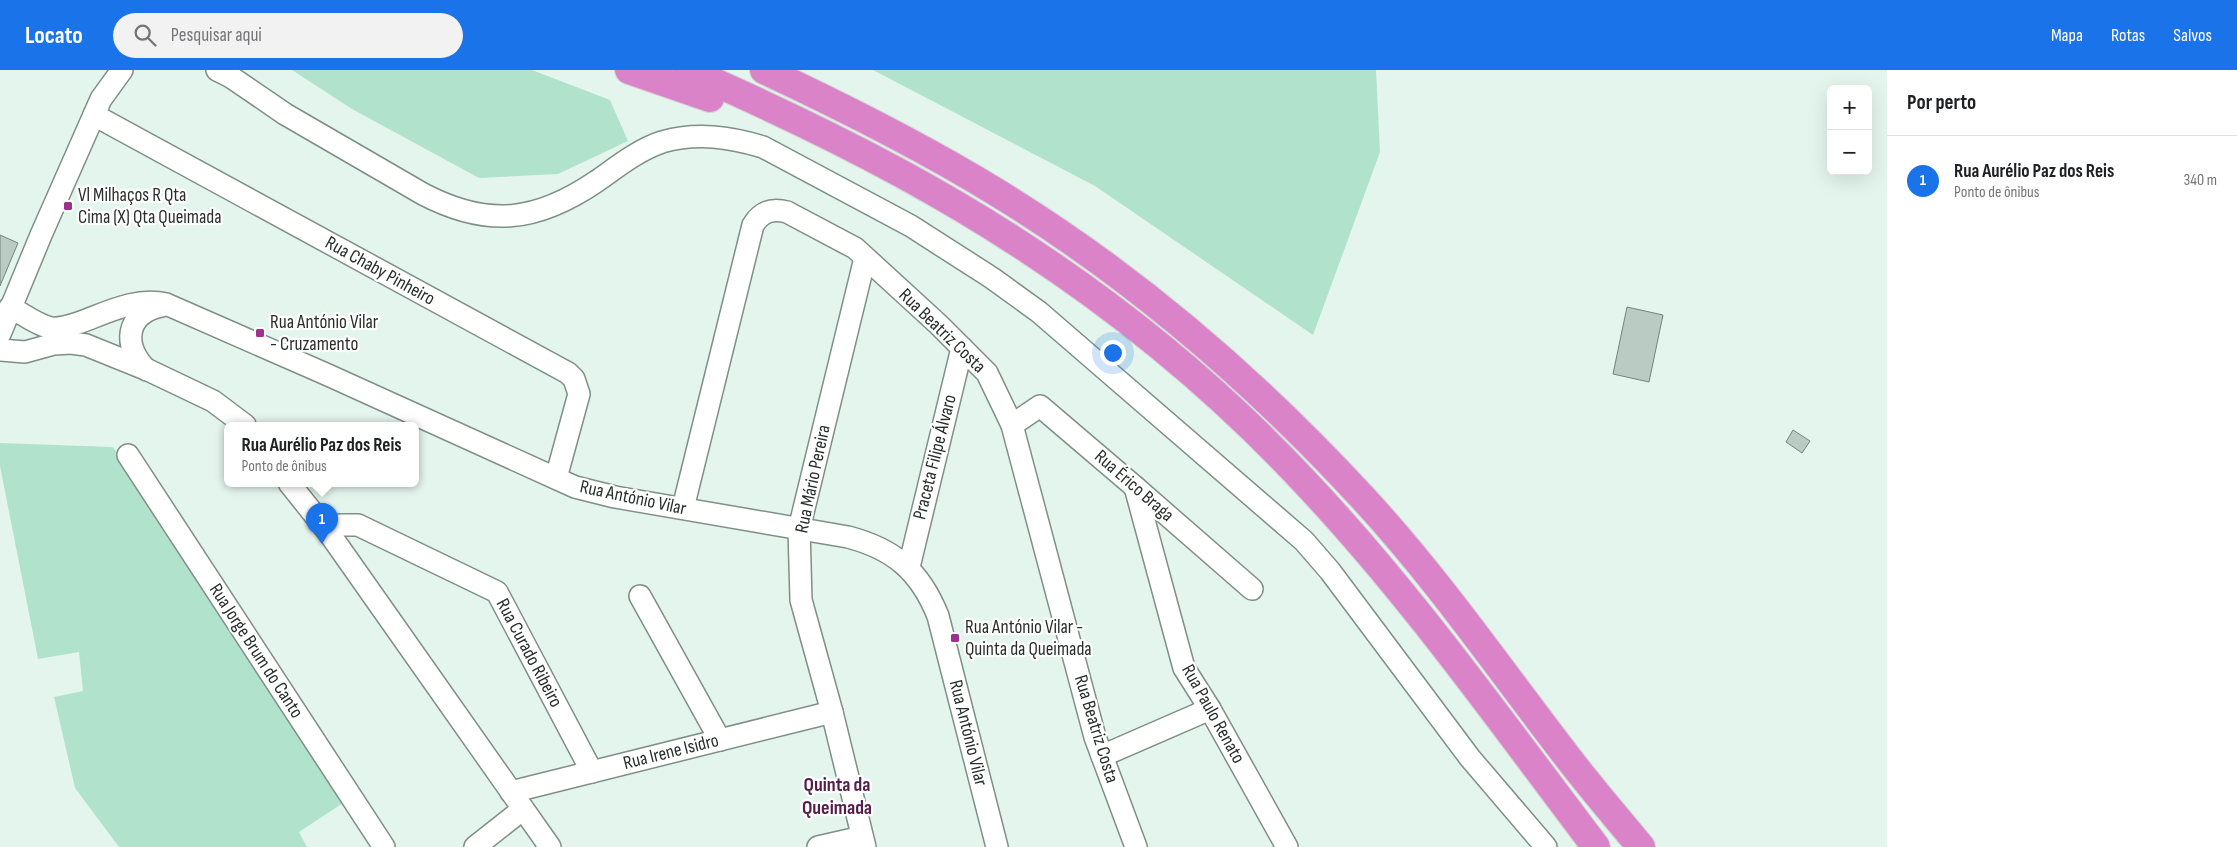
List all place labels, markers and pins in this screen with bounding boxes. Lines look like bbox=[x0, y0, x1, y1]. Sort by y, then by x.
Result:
place label: Vl Milhaços R Qta Cima (X) Qta Queimada bbox=[78, 184, 222, 229]
marker: Vl Milhaços R Qta Cima (X) Qta Queimada bbox=[62, 200, 74, 212]
place label: Rua António Vilar - Cruzamento bbox=[270, 311, 379, 356]
marker: Rua António Vilar - Cruzamento bbox=[254, 327, 266, 339]
pin: 1 bbox=[306, 503, 338, 544]
place label: Rua António Vilar - Quinta da Queimada bbox=[965, 616, 1092, 661]
marker: Rua António Vilar - Quinta da Queimada bbox=[949, 632, 961, 644]

